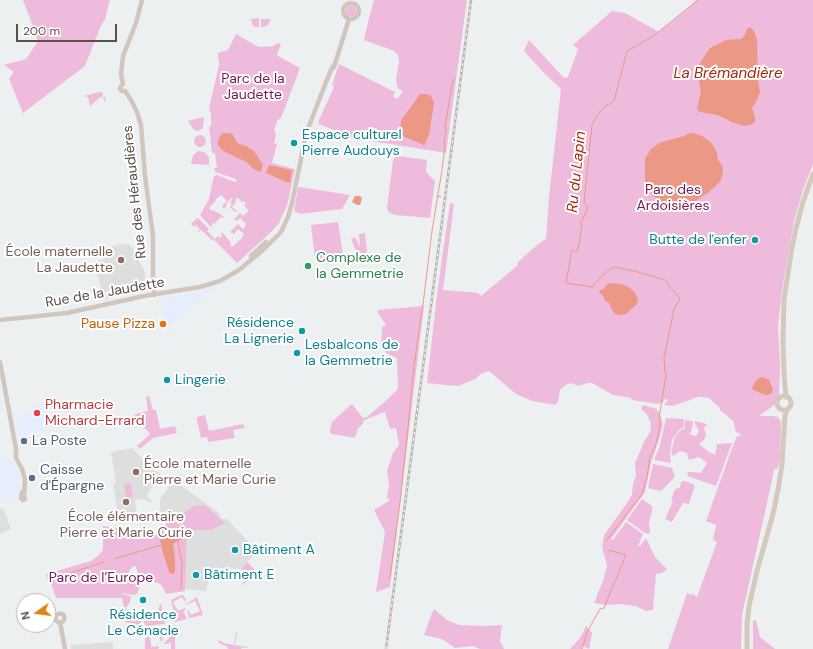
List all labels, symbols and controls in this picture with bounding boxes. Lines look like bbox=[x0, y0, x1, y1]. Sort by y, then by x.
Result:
scale bar bbox=[18, 16, 119, 42]
text: 200 m bbox=[23, 23, 60, 39]
water label: La Brémandière bbox=[674, 65, 782, 83]
park label: Parc de la Jaudette bbox=[221, 71, 285, 104]
street label: Rue des Héraudières bbox=[120, 125, 150, 259]
place label: Espace culturel Pierre Audouys bbox=[302, 127, 402, 160]
water label: Ru du Lapin bbox=[564, 130, 590, 214]
marker: Espace culturel Pierre Audouys bbox=[289, 138, 299, 148]
park label: Parc des Ardoisières bbox=[637, 182, 709, 214]
place label: Butte de l'enfer bbox=[649, 232, 747, 248]
marker: Butte de l'enfer bbox=[750, 235, 760, 245]
place label: École maternelle La Jaudette bbox=[5, 244, 113, 276]
place label: Complexe de la Gemmetrie bbox=[316, 250, 404, 282]
marker: École maternelle La Jaudette bbox=[116, 255, 126, 265]
marker: Complexe de la Gemmetrie bbox=[303, 261, 313, 271]
street label: Rue de la Jaudette bbox=[44, 274, 166, 312]
place label: Résidence La Lignerie bbox=[224, 315, 294, 348]
place label: Pause Pizza bbox=[81, 316, 155, 332]
marker: Pause Pizza bbox=[158, 319, 168, 329]
marker: Résidence La Lignerie bbox=[297, 326, 307, 336]
place label: Lesbalcons de la Gemmetrie bbox=[305, 337, 398, 370]
marker: Lesbalcons de la Gemmetrie bbox=[292, 348, 302, 358]
place label: Lingerie bbox=[175, 372, 226, 388]
marker: Lingerie bbox=[162, 375, 172, 385]
place label: Pharmacie Michard-Errard bbox=[45, 397, 145, 430]
marker: Pharmacie Michard-Errard bbox=[32, 408, 42, 418]
place label: La Poste bbox=[32, 433, 87, 449]
marker: La Poste bbox=[19, 436, 29, 446]
place label: École maternelle Pierre et Marie Curie bbox=[144, 456, 276, 488]
place label: Caisse d'Épargne bbox=[40, 462, 104, 494]
marker: École maternelle Pierre et Marie Curie bbox=[131, 467, 141, 477]
marker: Caisse d'Épargne bbox=[27, 473, 37, 483]
marker: École élémentaire Pierre et Marie Curie bbox=[121, 497, 131, 507]
place label: École élémentaire Pierre et Marie Curie bbox=[60, 509, 192, 542]
place label: Bâtiment A bbox=[243, 542, 315, 558]
marker: Bâtiment A bbox=[230, 545, 240, 555]
place label: Bâtiment E bbox=[204, 567, 274, 583]
park label: Parc de l’Europe bbox=[49, 570, 153, 586]
marker: Bâtiment E bbox=[191, 570, 201, 580]
north arrow bbox=[16, 593, 56, 633]
marker: Résidence Le Cénacle bbox=[138, 595, 148, 605]
place label: Résidence Le Cénacle bbox=[107, 607, 179, 640]
text: N bbox=[18, 610, 33, 621]

